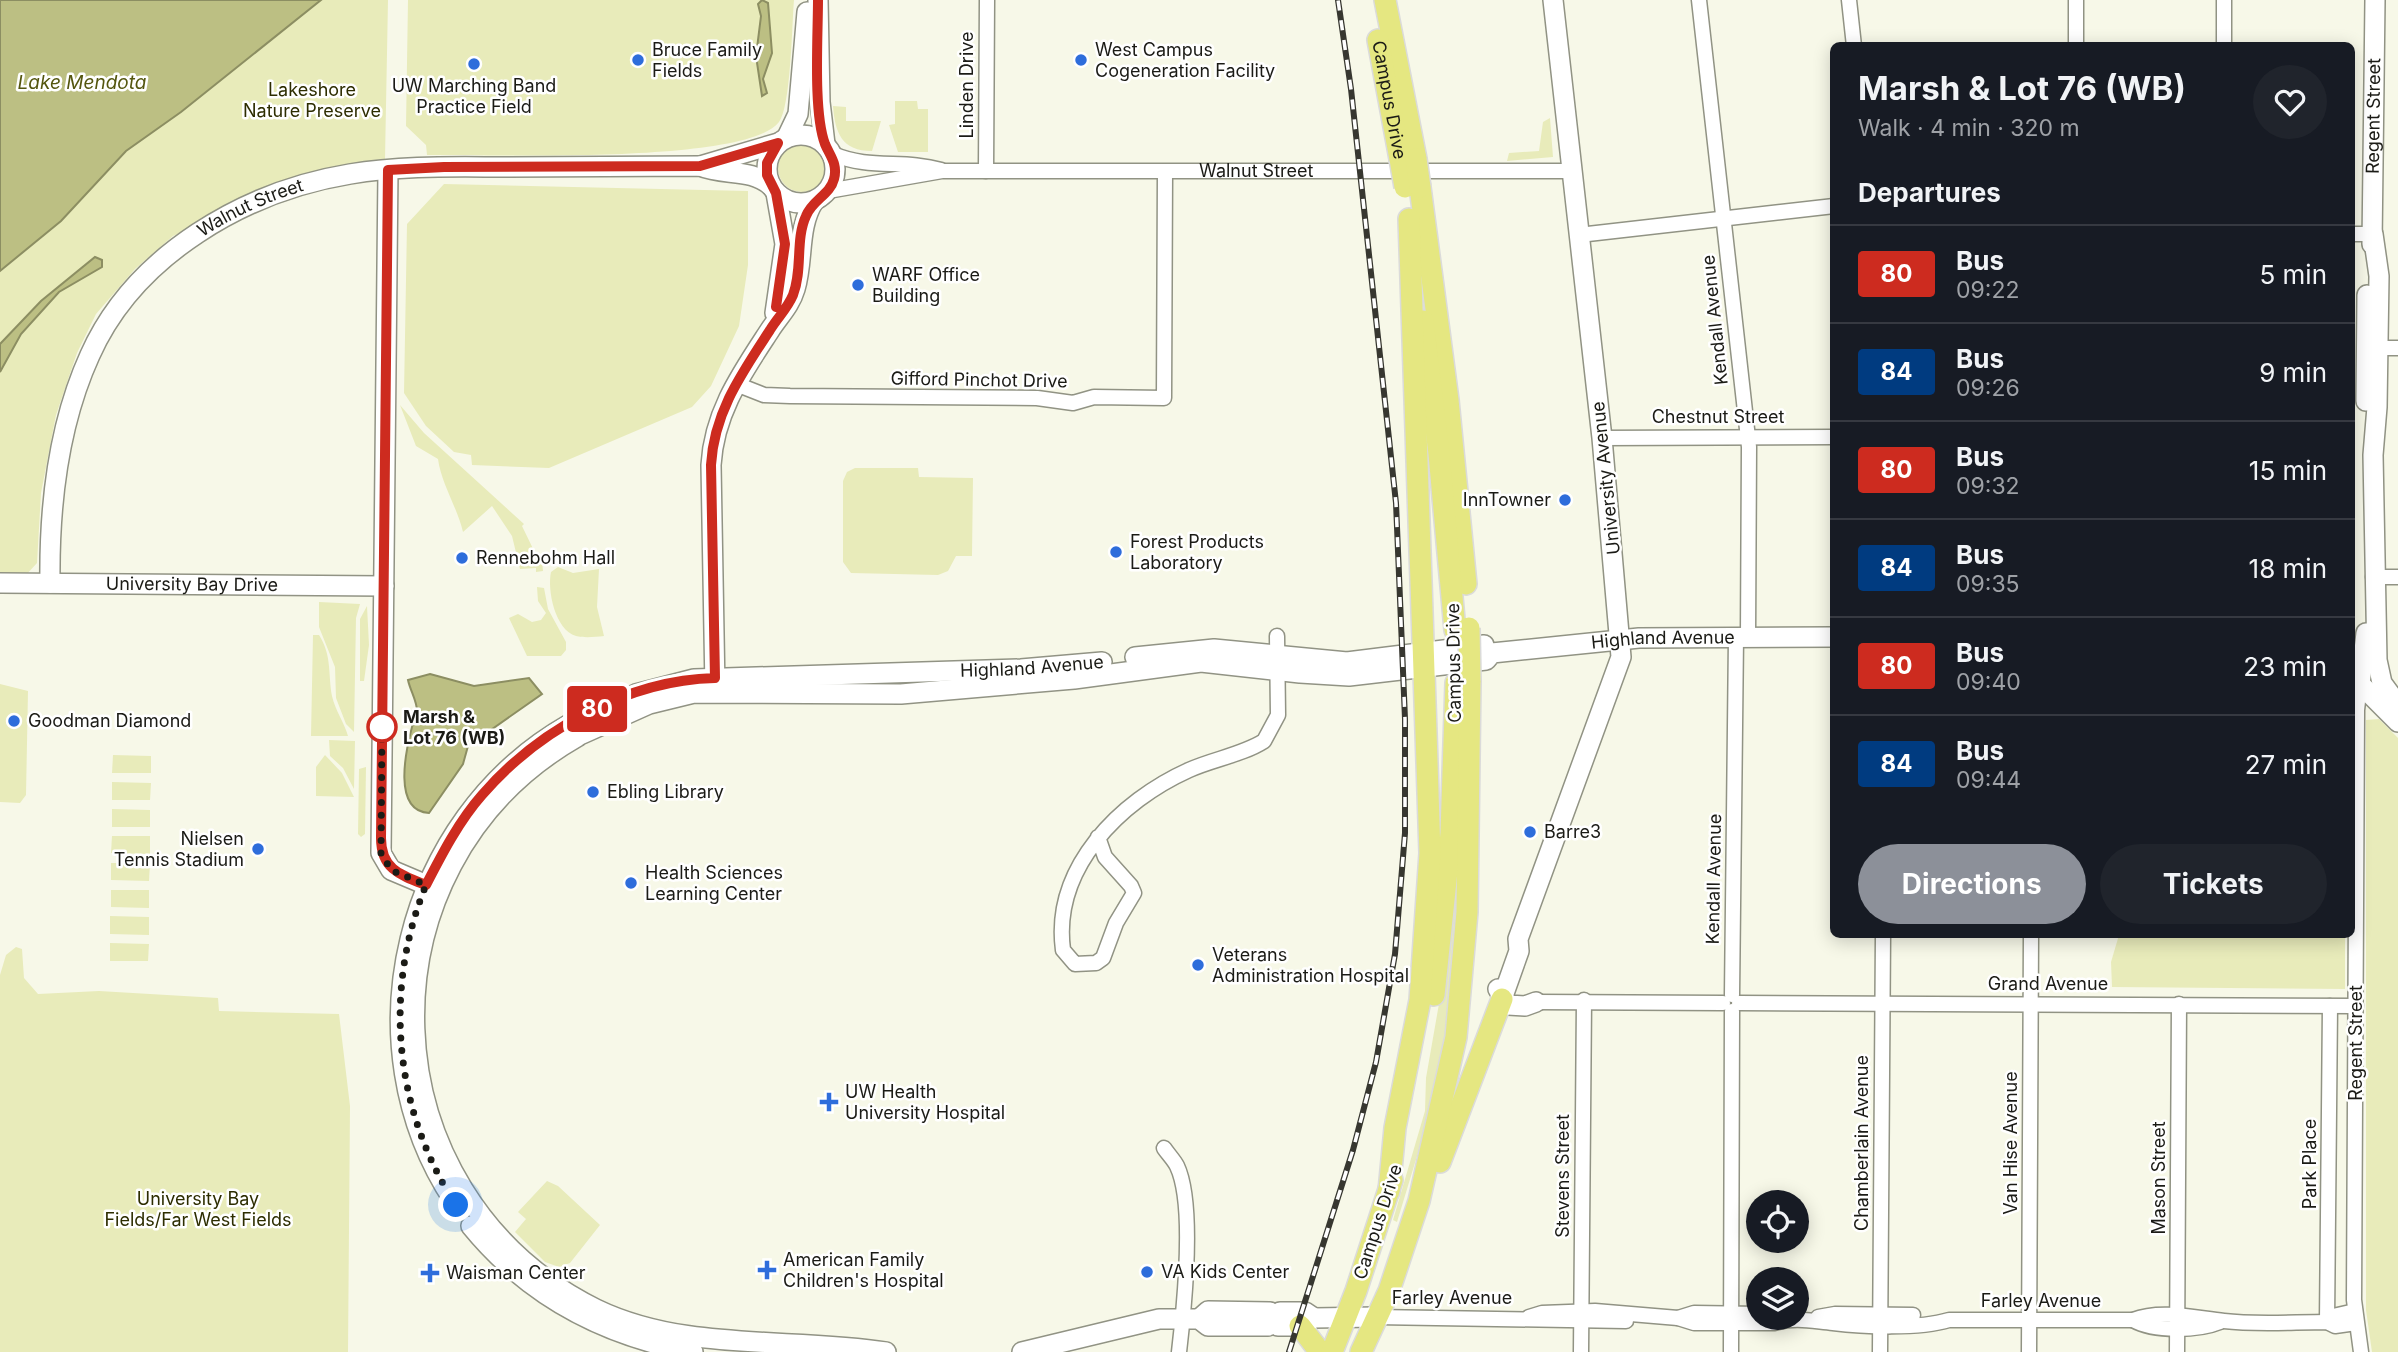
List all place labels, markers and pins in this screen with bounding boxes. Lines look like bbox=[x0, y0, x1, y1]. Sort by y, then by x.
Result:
place label: Bruce Family Fields bbox=[652, 39, 762, 81]
place label: West Campus Cogeneration Facility bbox=[1095, 39, 1275, 81]
marker: Bruce Family Fields bbox=[630, 52, 646, 68]
marker: West Campus Cogeneration Facility bbox=[1073, 52, 1089, 68]
marker: UW Marching Band Practice Field bbox=[466, 56, 482, 72]
place label: UW Marching Band Practice Field bbox=[392, 75, 556, 117]
place label: WARF Office Building bbox=[872, 264, 980, 306]
marker: WARF Office Building bbox=[850, 277, 866, 293]
place label: InnTowner bbox=[1463, 489, 1551, 510]
marker: InnTowner bbox=[1557, 492, 1573, 508]
place label: Forest Products Laboratory bbox=[1130, 531, 1264, 573]
marker: Forest Products Laboratory bbox=[1108, 544, 1124, 560]
place label: Rennebohm Hall bbox=[476, 547, 615, 568]
marker: Rennebohm Hall bbox=[454, 550, 470, 566]
place label: Marsh & Lot 76 (WB) bbox=[403, 706, 505, 748]
place label: Goodman Diamond bbox=[28, 710, 191, 731]
marker: Marsh & Lot 76 (WB) bbox=[367, 712, 397, 742]
marker: Goodman Diamond bbox=[6, 713, 22, 729]
place label: Ebling Library bbox=[607, 781, 724, 802]
marker: Ebling Library bbox=[585, 784, 601, 800]
place label: Barre3 bbox=[1544, 821, 1601, 842]
marker: Barre3 bbox=[1522, 824, 1538, 840]
place label: Nielsen Tennis Stadium bbox=[114, 828, 244, 870]
marker: Nielsen Tennis Stadium bbox=[250, 841, 266, 857]
place label: Health Sciences Learning Center bbox=[645, 862, 783, 904]
marker: Health Sciences Learning Center bbox=[623, 875, 639, 891]
place label: Veterans Administration Hospital bbox=[1212, 944, 1409, 986]
marker: Veterans Administration Hospital bbox=[1190, 957, 1206, 973]
place label: UW Health University Hospital bbox=[845, 1081, 1005, 1123]
marker: UW Health University Hospital bbox=[819, 1092, 839, 1112]
place label: American Family Children's Hospital bbox=[783, 1249, 944, 1291]
marker: American Family Children's Hospital bbox=[757, 1260, 777, 1280]
place label: VA Kids Center bbox=[1161, 1261, 1289, 1282]
place label: Waisman Center bbox=[446, 1262, 586, 1283]
marker: Waisman Center bbox=[420, 1263, 440, 1283]
marker: VA Kids Center bbox=[1139, 1264, 1155, 1280]

